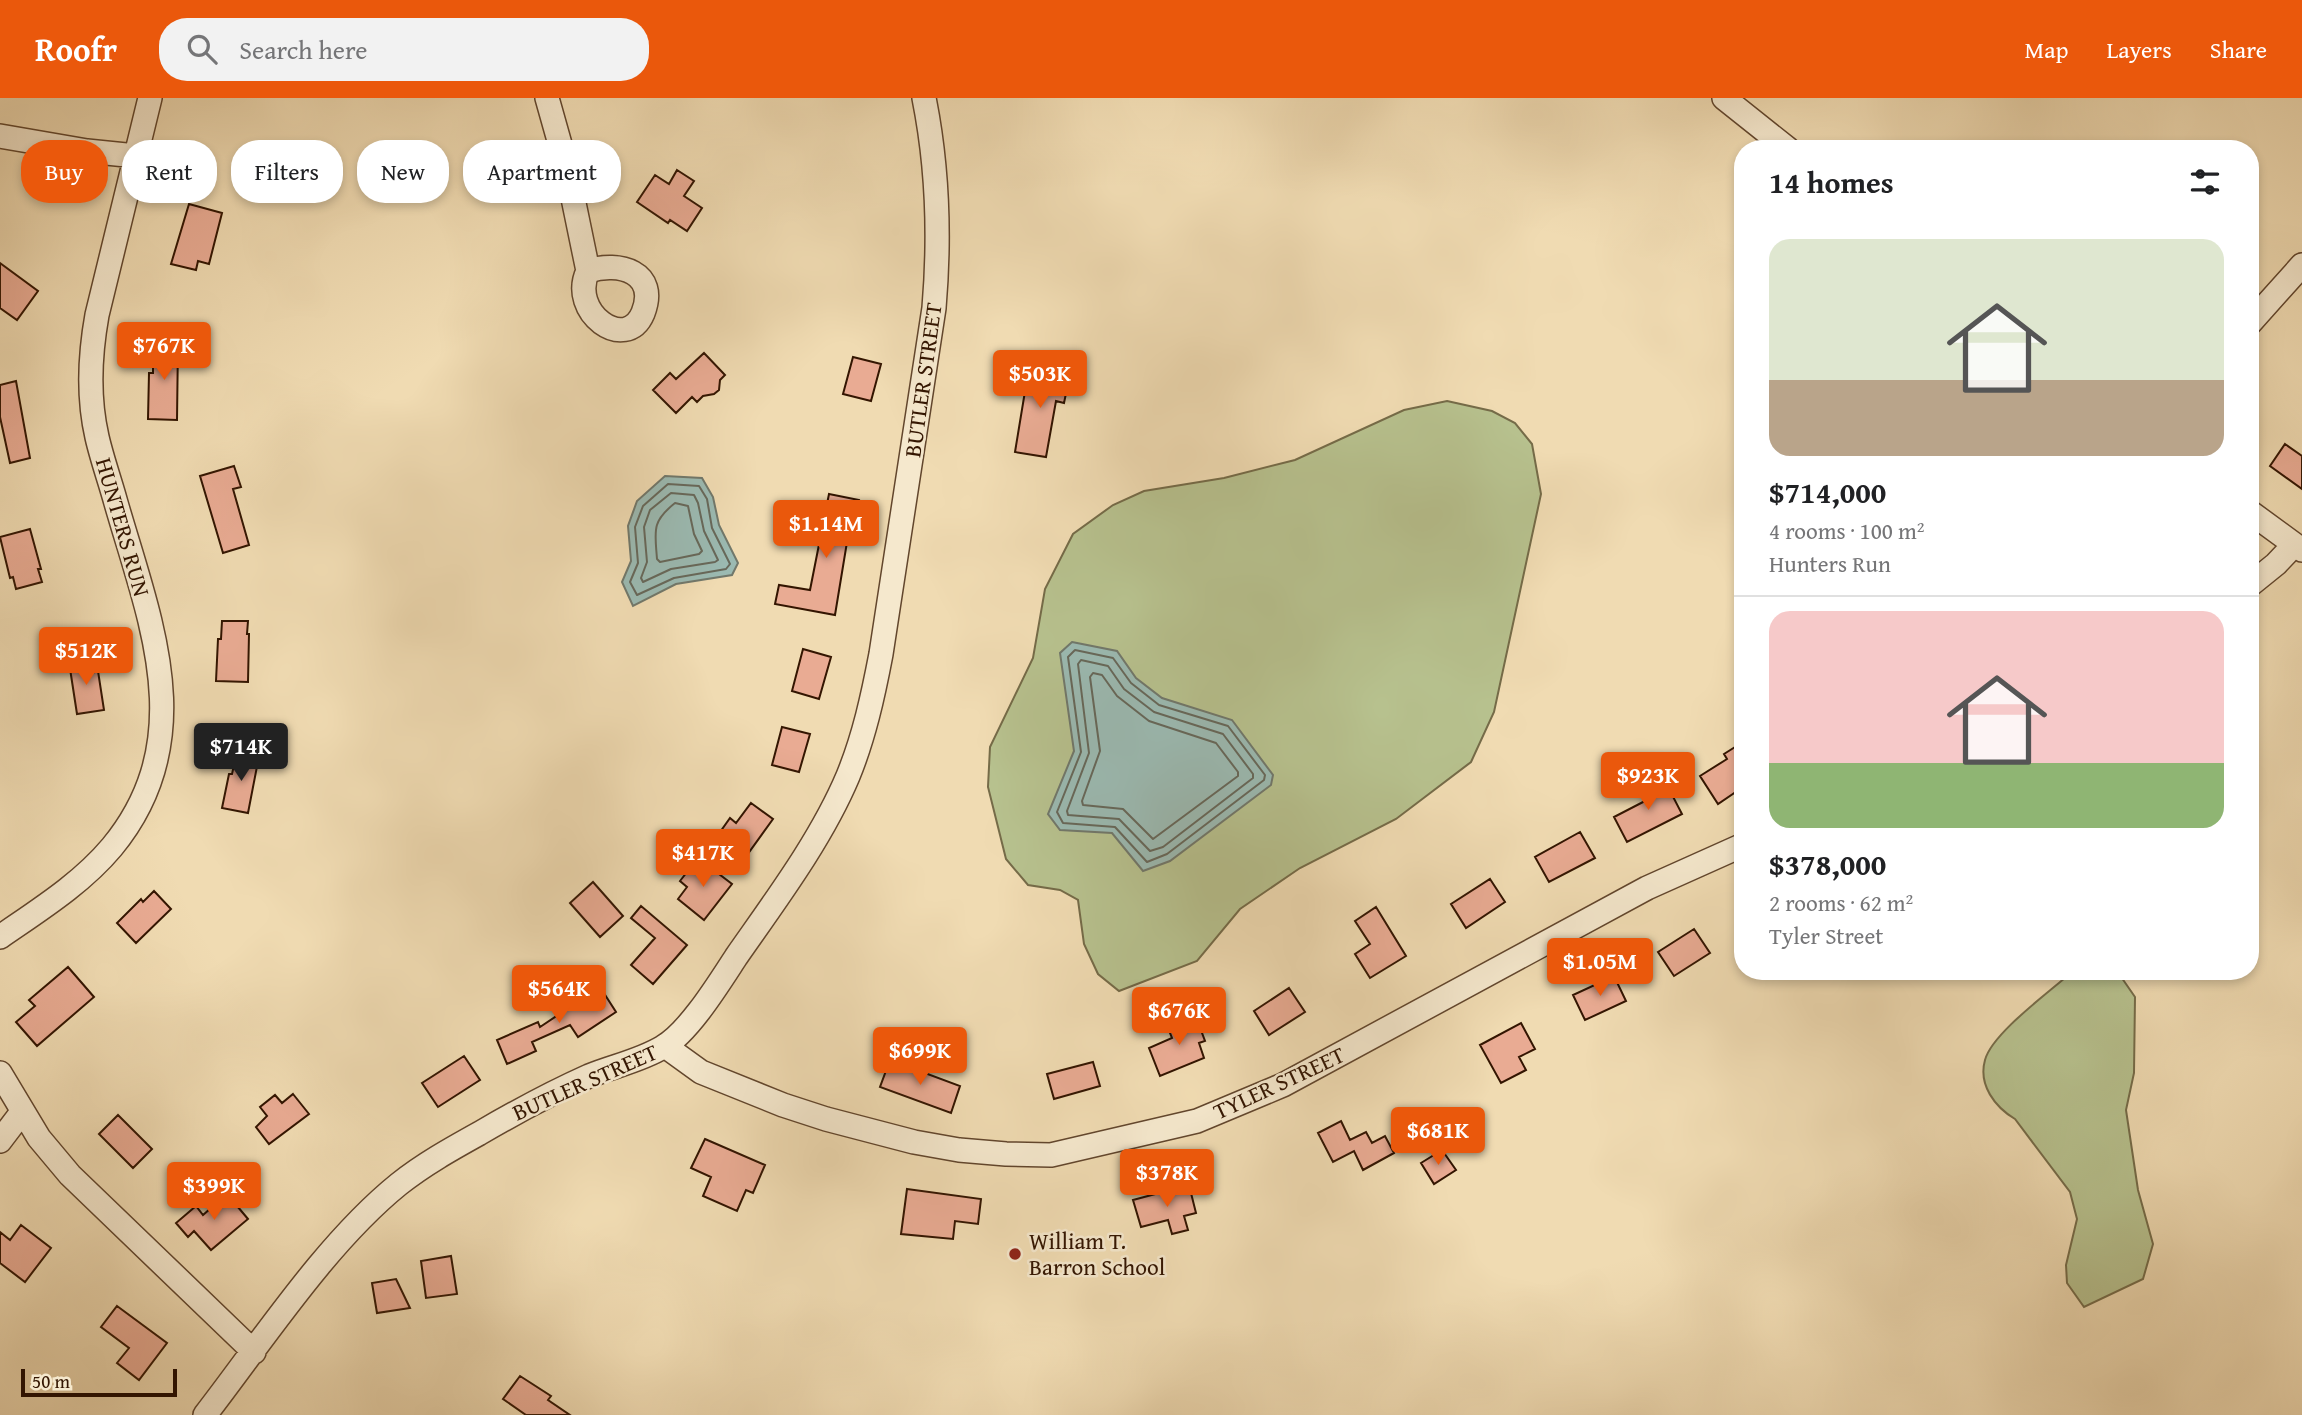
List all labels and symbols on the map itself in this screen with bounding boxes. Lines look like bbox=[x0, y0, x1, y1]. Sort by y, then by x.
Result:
street label: BUTLER STREET bbox=[895, 300, 950, 459]
pin: $767K bbox=[115, 322, 213, 382]
pin: $503K bbox=[991, 350, 1089, 410]
street label: HUNTERS RUN bbox=[88, 454, 159, 600]
pin: $1.14M bbox=[769, 500, 883, 560]
pin: $512K bbox=[37, 628, 135, 687]
pin: $714K bbox=[192, 724, 290, 783]
pin: $923K bbox=[1599, 752, 1697, 812]
pin: $417K bbox=[654, 830, 752, 889]
pin: $1.05M bbox=[1543, 939, 1657, 998]
pin: $564K bbox=[510, 965, 608, 1025]
pin: $676K bbox=[1130, 988, 1228, 1047]
pin: $699K bbox=[871, 1028, 969, 1087]
street label: BUTLER STREET bbox=[507, 1035, 663, 1128]
street label: TYLER STREET bbox=[1208, 1038, 1350, 1127]
pin: $681K bbox=[1389, 1108, 1487, 1167]
pin: $378K bbox=[1118, 1150, 1216, 1209]
pin: $399K bbox=[165, 1162, 263, 1222]
place label: William T. Barron School bbox=[1029, 1224, 1165, 1283]
marker: William T. Barron School bbox=[1007, 1246, 1023, 1262]
scale bar bbox=[21, 1366, 177, 1398]

